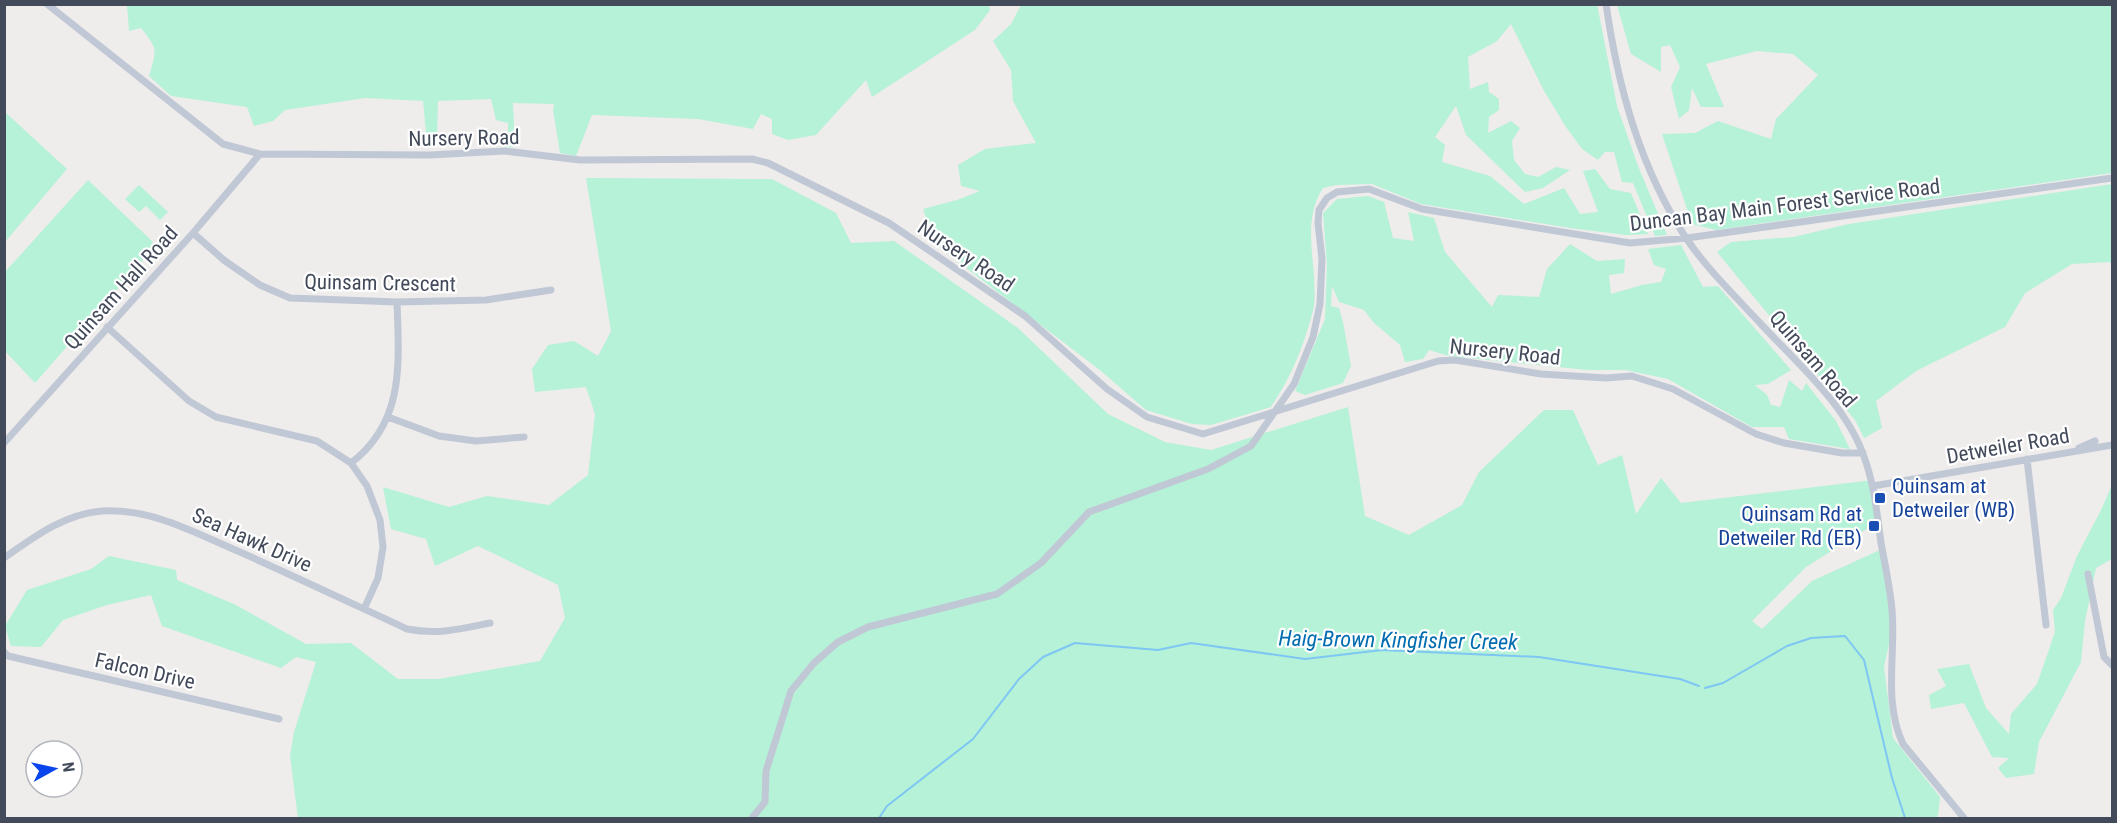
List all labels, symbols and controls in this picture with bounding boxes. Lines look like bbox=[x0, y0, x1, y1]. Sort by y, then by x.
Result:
street label: Nursery Road bbox=[408, 125, 520, 151]
street label: Duncan Bay Main Forest Service Road bbox=[1628, 174, 1942, 236]
street label: Nursery Road bbox=[913, 215, 1019, 297]
street label: Quinsam Hall Road bbox=[59, 221, 183, 355]
street label: Quinsam Crescent bbox=[304, 270, 456, 296]
street label: Quinsam Road bbox=[1765, 306, 1861, 412]
street label: Nursery Road bbox=[1448, 334, 1562, 370]
street label: Detweiler Road bbox=[1945, 423, 2071, 469]
place label: Quinsam at Detweiler (WB) bbox=[1892, 474, 2015, 522]
marker: Quinsam at Detweiler (WB) bbox=[1873, 491, 1887, 505]
place label: Quinsam Rd at Detweiler Rd (EB) bbox=[1718, 502, 1862, 550]
street label: Sea Hawk Drive bbox=[188, 503, 316, 577]
marker: Quinsam Rd at Detweiler Rd (EB) bbox=[1867, 519, 1881, 533]
water label: Haig-Brown Kingfisher Creek bbox=[1278, 625, 1518, 655]
street label: Falcon Drive bbox=[93, 648, 197, 694]
north arrow bbox=[24, 739, 84, 799]
text: N bbox=[58, 761, 78, 773]

